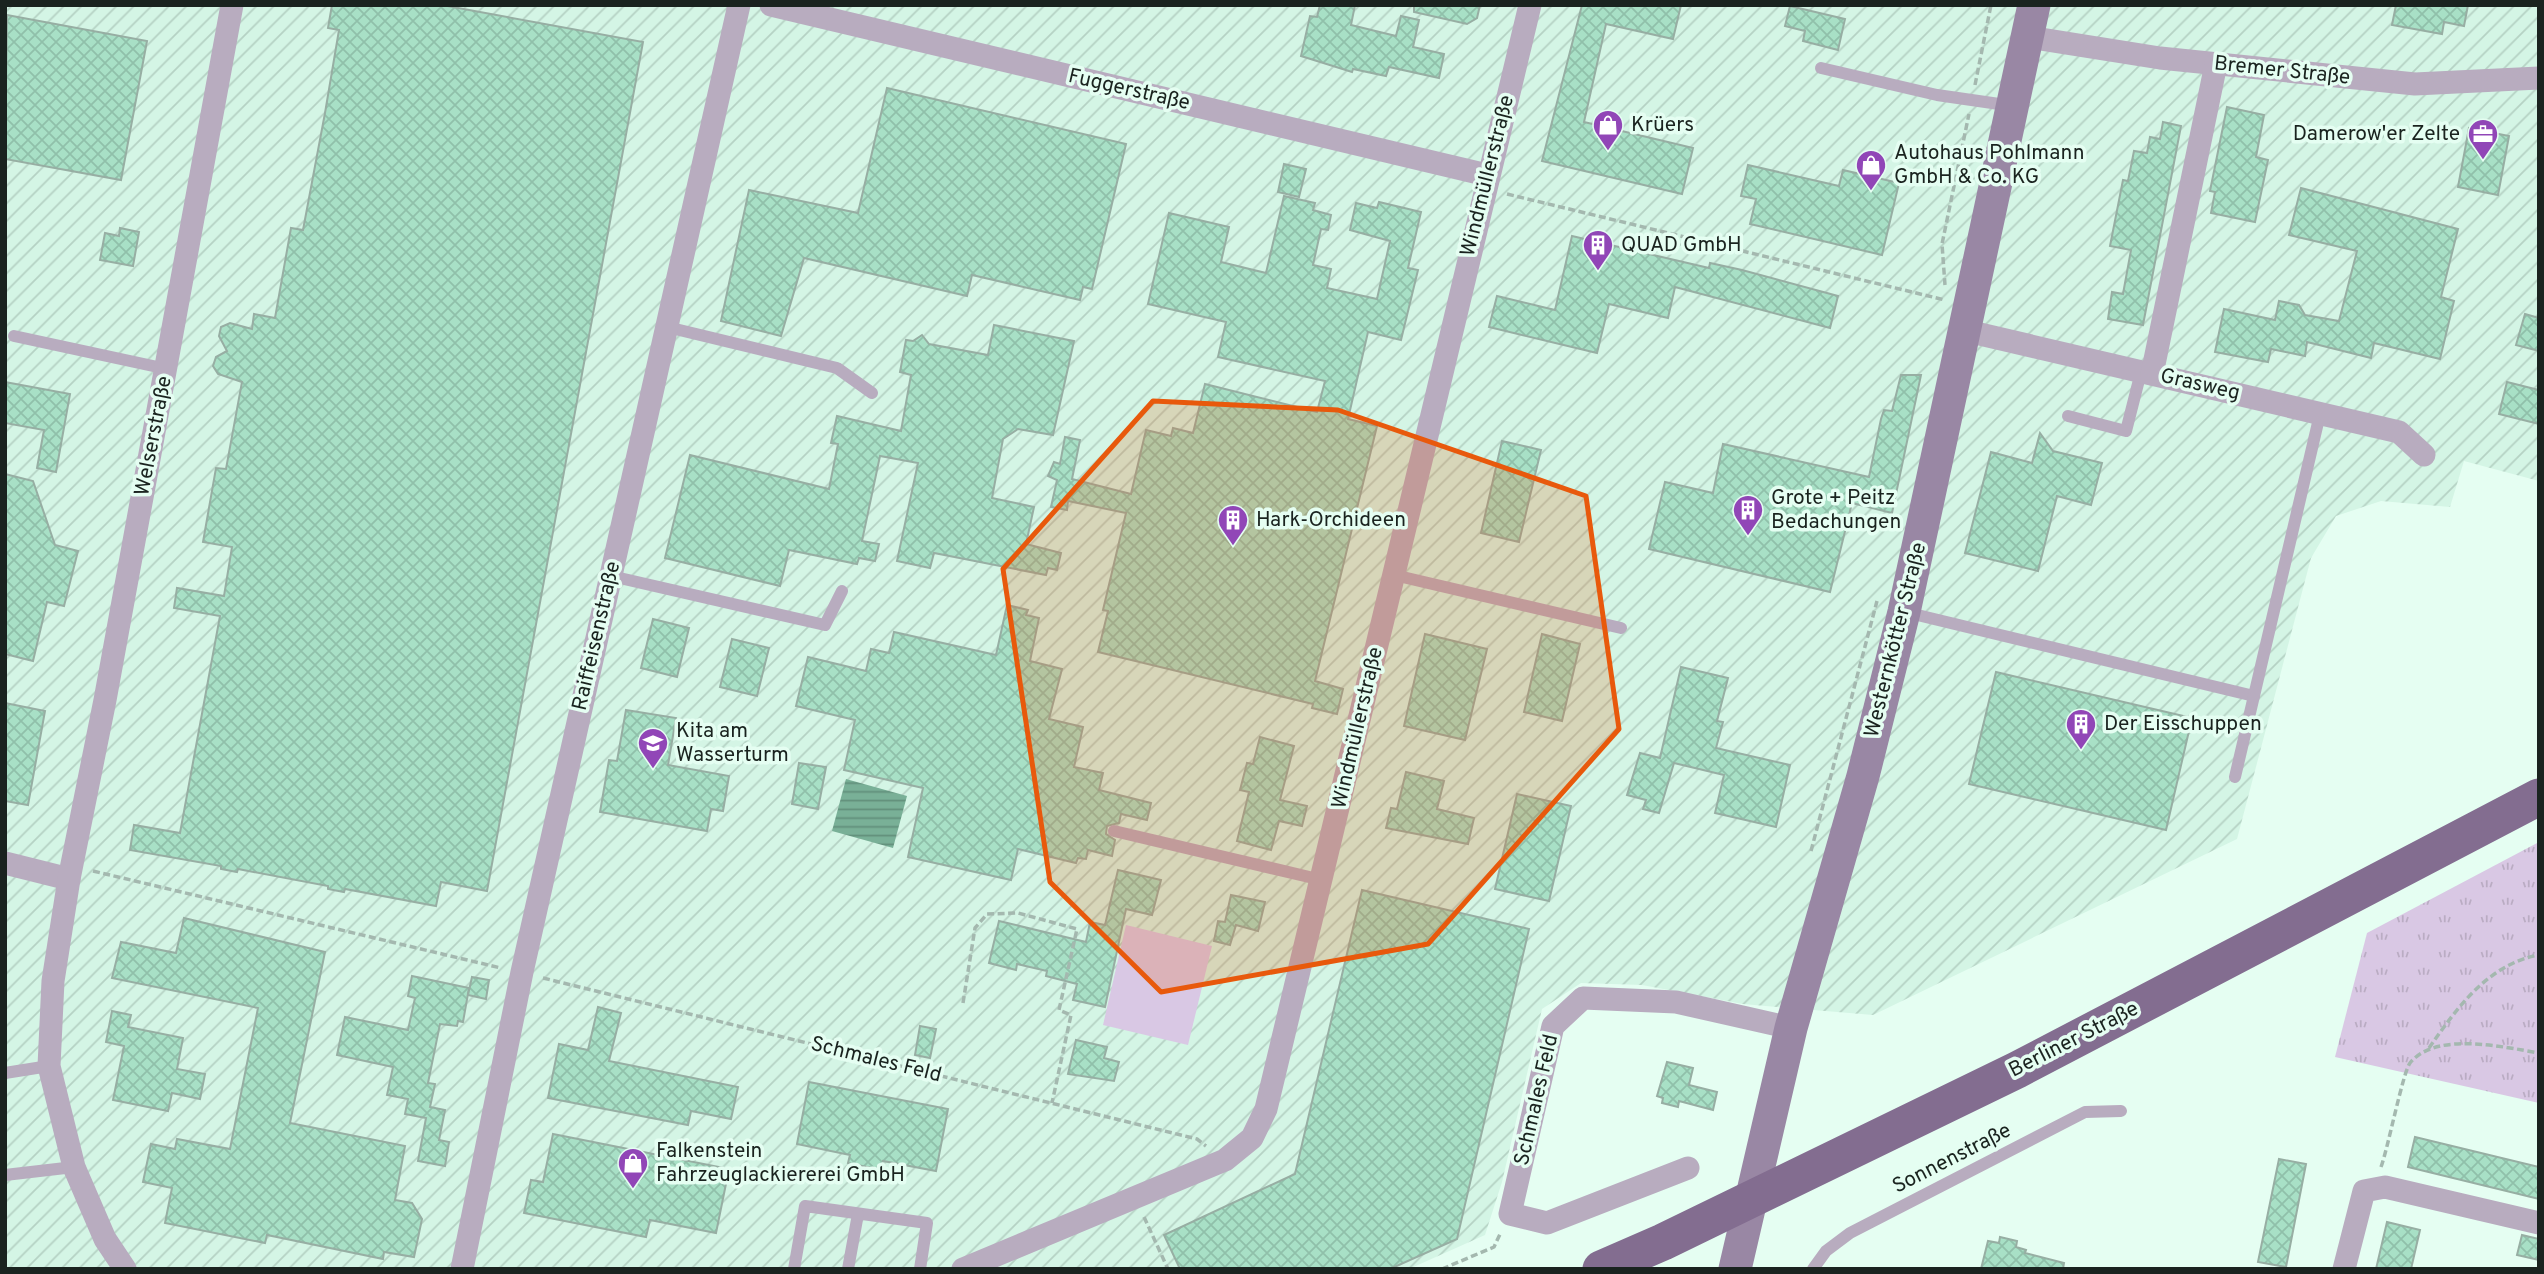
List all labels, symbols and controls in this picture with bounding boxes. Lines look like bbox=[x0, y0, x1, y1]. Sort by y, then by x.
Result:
street label: Bremer Straße bbox=[2213, 50, 2351, 92]
street label: Fuggerstraße bbox=[1065, 63, 1193, 117]
street label: Windmüllerstraße bbox=[1455, 92, 1521, 260]
shop icon: Krüers bbox=[1591, 108, 1625, 152]
place label: Krüers bbox=[1631, 112, 1694, 139]
office icon: Damerow'er Zelte bbox=[2466, 117, 2500, 161]
place label: Damerow'er Zelte bbox=[2293, 121, 2460, 148]
place label: Autohaus Pohlmann GmbH & Co. KG bbox=[1894, 140, 2084, 191]
shop icon: Autohaus Pohlmann GmbH & Co. KG bbox=[1854, 148, 1888, 192]
building icon: QUAD GmbH bbox=[1581, 228, 1615, 272]
place label: QUAD GmbH bbox=[1621, 232, 1742, 259]
street label: Grasweg bbox=[2157, 363, 2243, 407]
street label: Welserstraße bbox=[129, 374, 179, 498]
place label: Grote + Peitz Bedachungen bbox=[1771, 485, 1901, 536]
building icon: Grote + Peitz Bedachungen bbox=[1731, 493, 1765, 537]
building icon: Hark-Orchideen bbox=[1216, 503, 1250, 547]
place label: Hark-Orchideen bbox=[1256, 507, 1406, 534]
street label: Westernkötter Straße bbox=[1859, 540, 1933, 740]
street label: Raiffeisenstraße bbox=[567, 559, 627, 713]
street label: Windmüllerstraße bbox=[1326, 644, 1390, 812]
building icon: Der Eisschuppen bbox=[2064, 707, 2098, 751]
place label: Der Eisschuppen bbox=[2104, 711, 2262, 738]
place label: Kita am Wasserturm bbox=[676, 718, 789, 769]
school or university icon: Kita am Wasserturm bbox=[636, 726, 670, 770]
street label: Berliner Straße bbox=[2004, 996, 2144, 1084]
street label: Schmales Feld bbox=[808, 1031, 944, 1089]
street label: Schmales Feld bbox=[1509, 1032, 1565, 1168]
street label: Sonnenstraße bbox=[1888, 1118, 2016, 1200]
place label: Falkenstein Fahrzeuglackiererei GmbH bbox=[656, 1138, 905, 1189]
shop icon: Falkenstein Fahrzeuglackiererei GmbH bbox=[616, 1146, 650, 1190]

